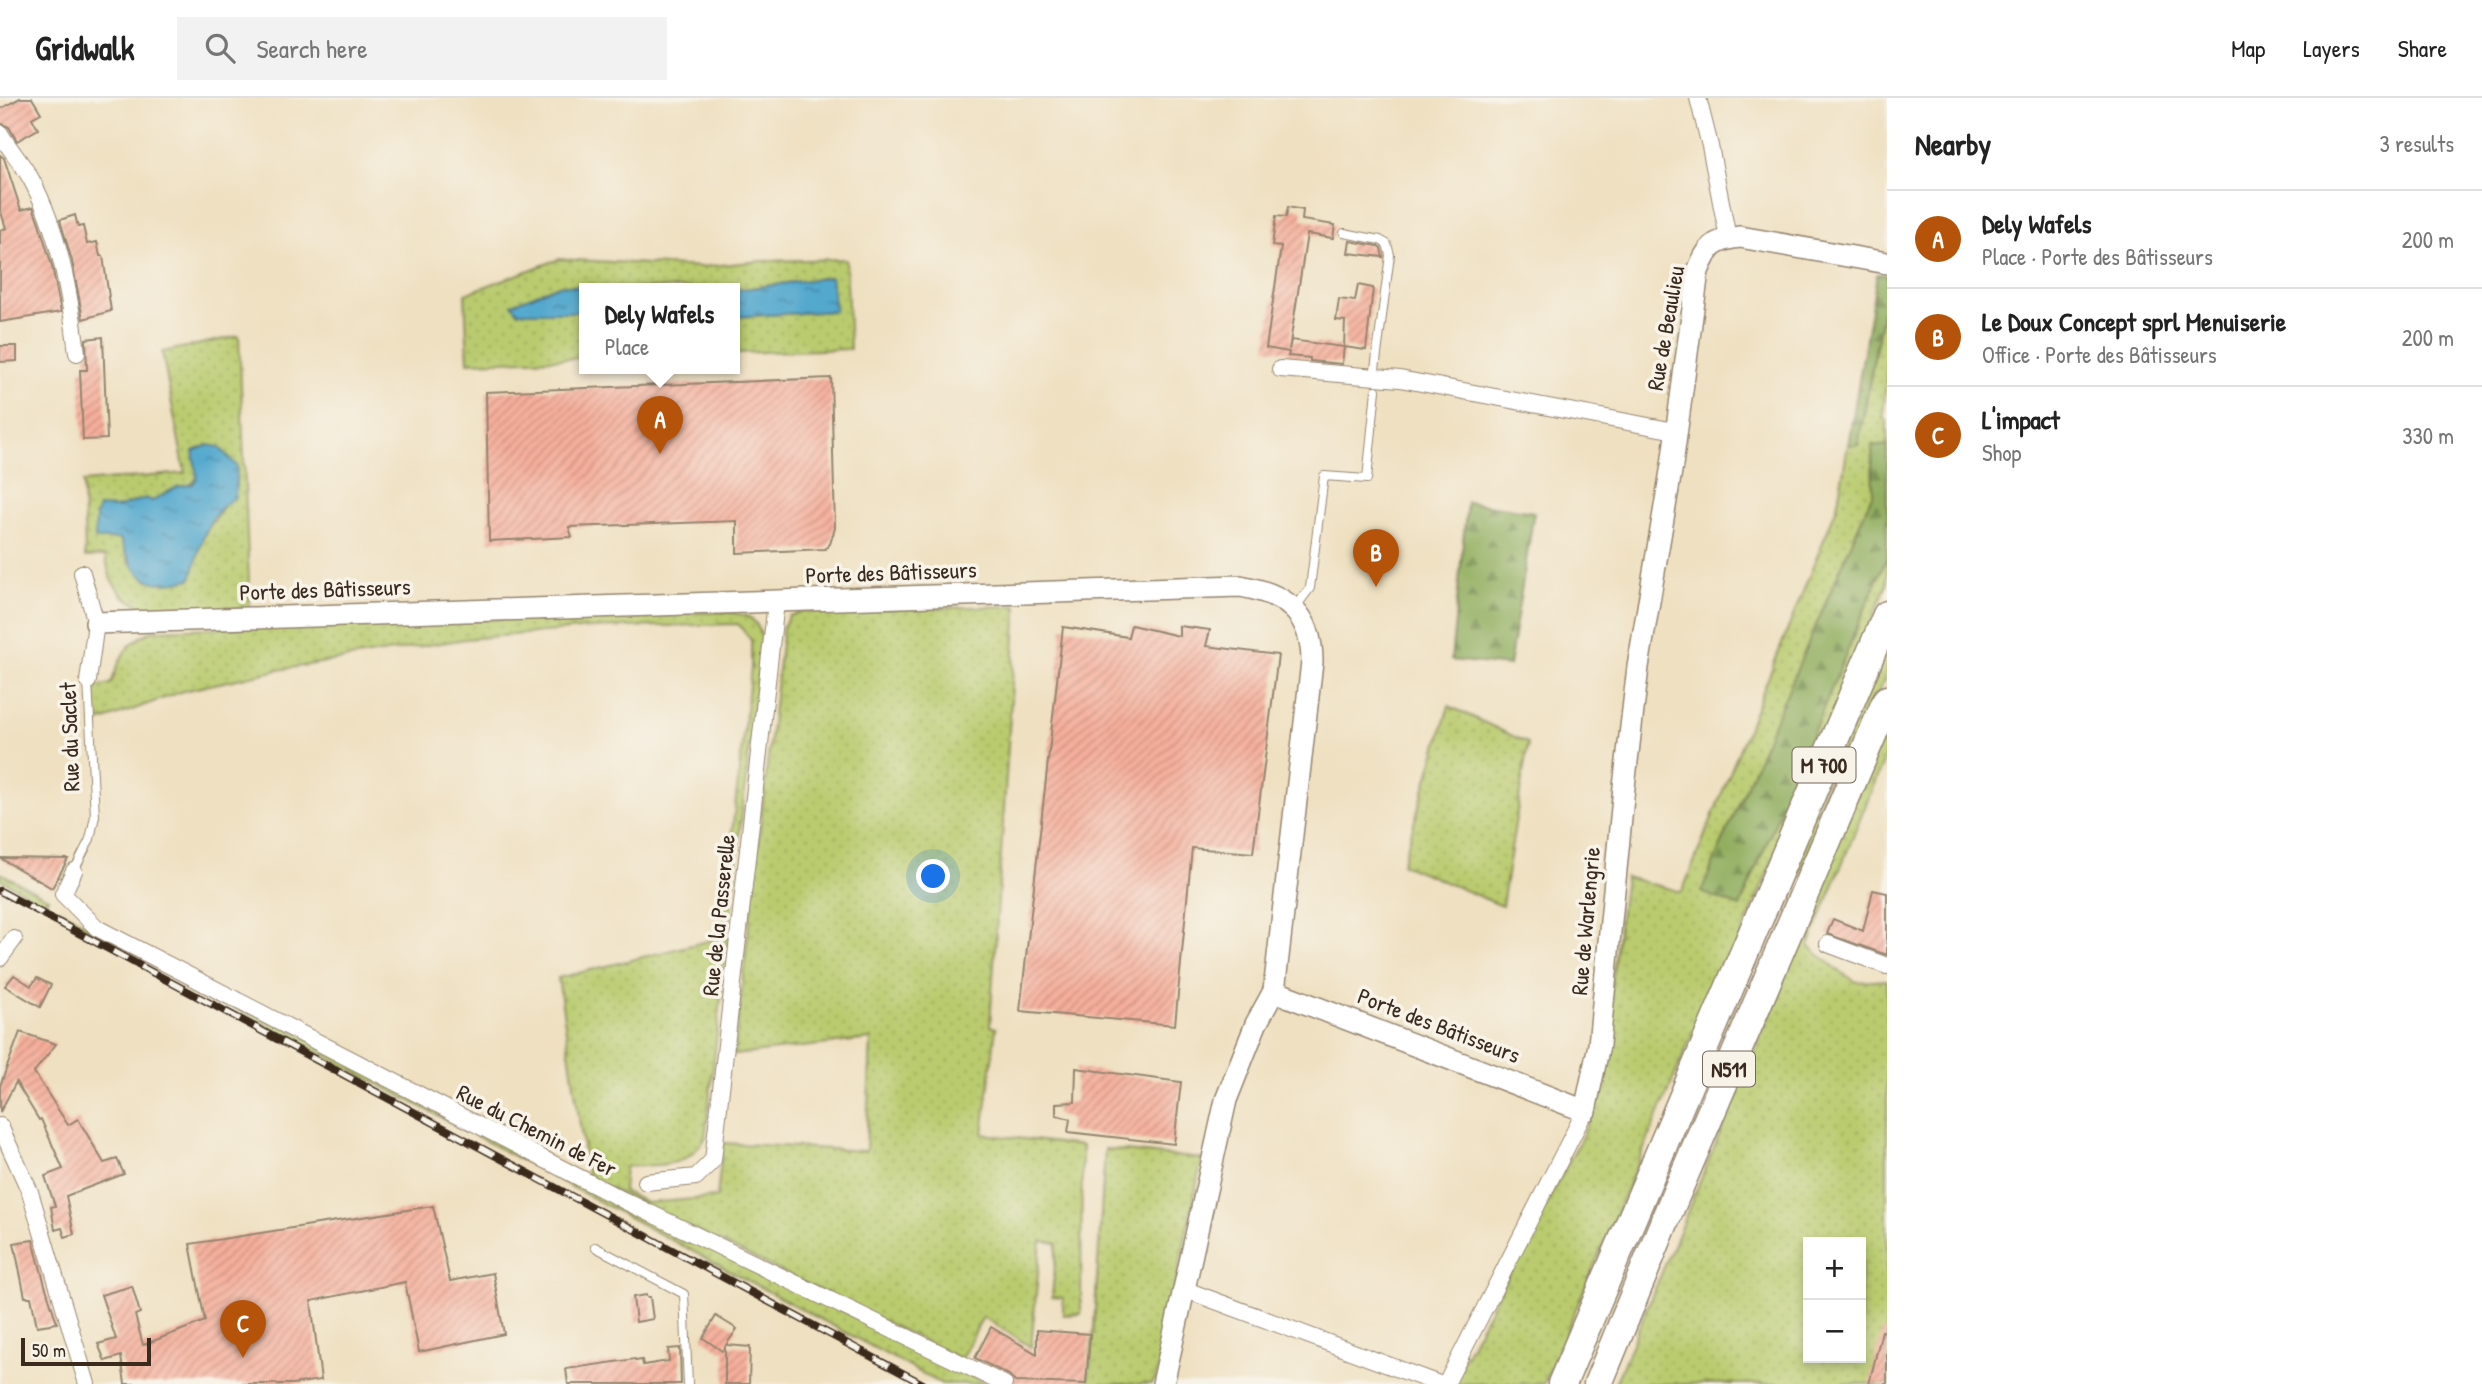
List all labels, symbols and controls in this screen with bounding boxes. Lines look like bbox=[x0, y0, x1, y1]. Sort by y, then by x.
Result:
search box bbox=[177, 17, 667, 80]
text: Gridwalk bbox=[35, 26, 135, 70]
icon: search bbox=[201, 29, 239, 67]
text: Search here bbox=[257, 31, 368, 66]
text: Map bbox=[2231, 32, 2265, 64]
text: Layers bbox=[2303, 32, 2360, 64]
text: Share bbox=[2398, 32, 2447, 64]
text: Nearby bbox=[1915, 124, 1991, 164]
text: 3 results bbox=[2379, 128, 2454, 159]
text: Dely Wafels bbox=[1982, 206, 2091, 241]
text: A bbox=[1932, 224, 1944, 255]
text: 200 m bbox=[2402, 224, 2454, 255]
text: Place · Porte des Bâtisseurs bbox=[1982, 241, 2213, 272]
street label: Rue de Beaulieu bbox=[1639, 263, 1691, 393]
popup bbox=[579, 283, 740, 374]
text: Dely Wafels bbox=[605, 296, 714, 331]
text: Le Doux Concept sprl Menuiserie bbox=[1982, 304, 2286, 339]
text: B bbox=[1932, 322, 1944, 353]
text: 200 m bbox=[2402, 322, 2454, 353]
text: Place bbox=[605, 331, 649, 362]
text: Office · Porte des Bâtisseurs bbox=[1982, 339, 2217, 370]
pin: A bbox=[637, 396, 683, 454]
text: L'impact bbox=[1982, 402, 2060, 437]
text: C bbox=[1932, 420, 1944, 451]
text: 330 m bbox=[2402, 420, 2454, 451]
text: Shop bbox=[1982, 437, 2021, 468]
pin: B bbox=[1353, 529, 1399, 587]
street label: Porte des Bâtisseurs bbox=[805, 554, 977, 590]
street label: Porte des Bâtisseurs bbox=[239, 571, 411, 607]
street label: Rue du Saclet bbox=[52, 681, 86, 792]
road number: M 700 bbox=[1792, 748, 1856, 782]
street label: Rue de la Passerelle bbox=[694, 833, 742, 997]
street label: Rue de Warlengrie bbox=[1563, 846, 1607, 996]
your location bbox=[916, 859, 950, 893]
street label: Porte des Bâtisseurs bbox=[1353, 980, 1525, 1070]
road number: N511 bbox=[1703, 1052, 1755, 1086]
street label: Rue du Chemin de Fer bbox=[452, 1076, 622, 1184]
map controls bbox=[1803, 1237, 1866, 1363]
button: + bbox=[1803, 1237, 1866, 1300]
pin: C bbox=[220, 1300, 266, 1358]
button: − bbox=[1803, 1300, 1866, 1363]
scale bar bbox=[21, 1335, 150, 1367]
text: 50 m bbox=[32, 1337, 66, 1363]

